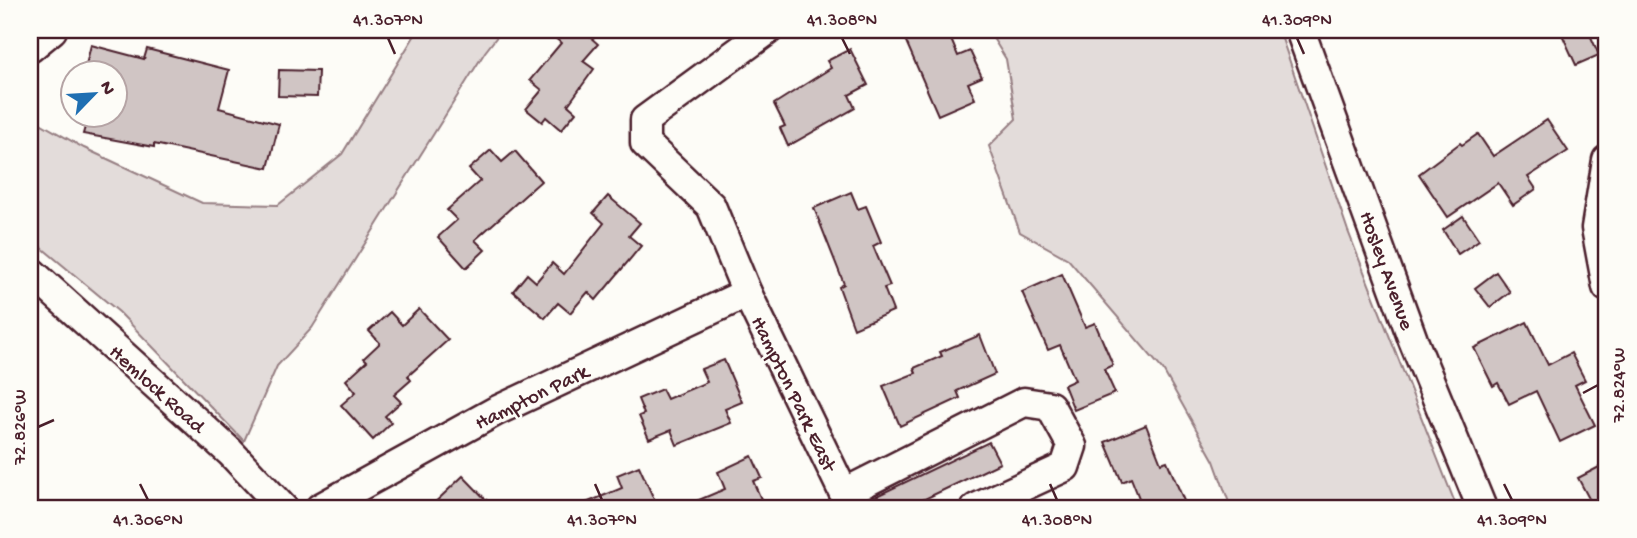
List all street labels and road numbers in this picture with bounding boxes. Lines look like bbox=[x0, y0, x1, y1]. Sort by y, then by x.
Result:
street label: Hosley Avenue bbox=[1352, 208, 1418, 335]
street label: Hampton Park East bbox=[743, 313, 841, 478]
street label: Hemlock Road bbox=[102, 341, 210, 441]
street label: Hampton Park bbox=[472, 360, 596, 437]

